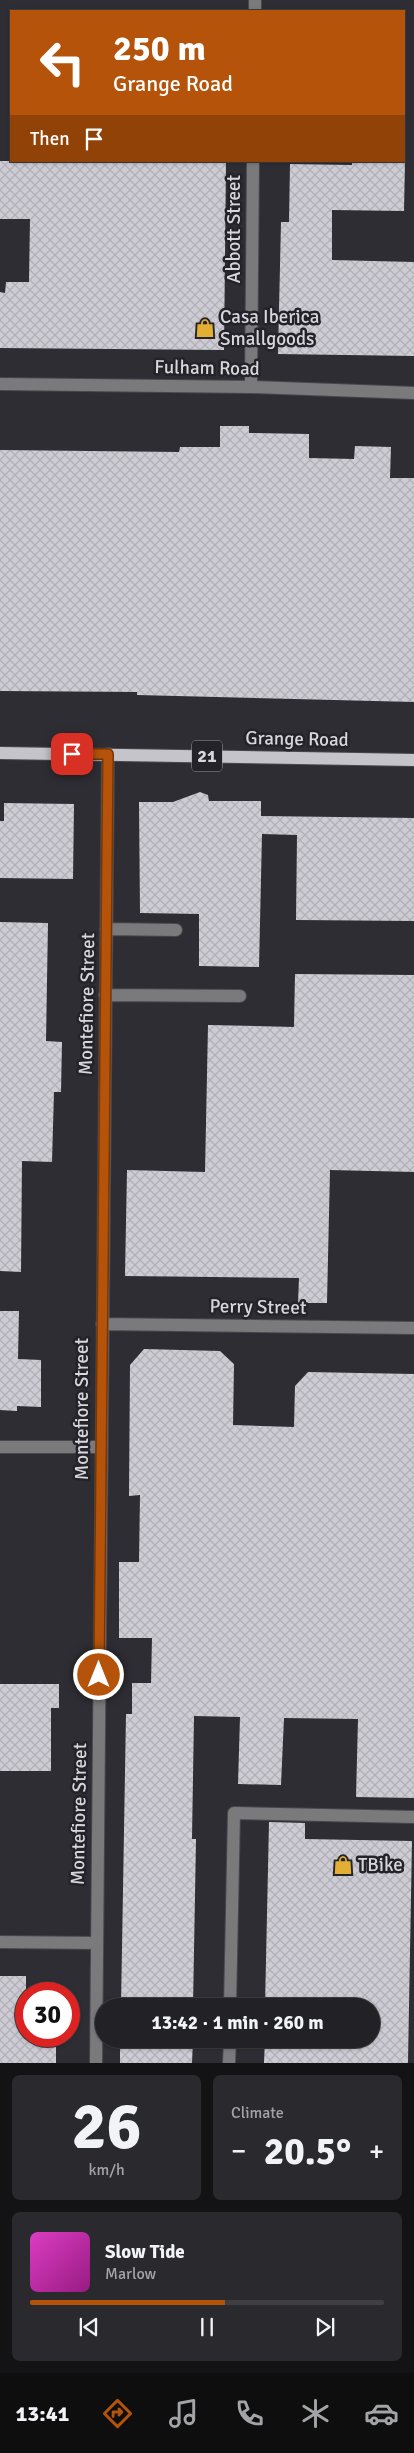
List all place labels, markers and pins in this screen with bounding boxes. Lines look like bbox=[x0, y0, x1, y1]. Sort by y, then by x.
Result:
place label: Casa Iberica Smallgoods bbox=[220, 305, 319, 351]
shop icon: Casa Iberica Smallgoods bbox=[194, 317, 216, 339]
pin bbox=[51, 733, 93, 775]
place label: TBike bbox=[358, 1853, 403, 1877]
shop icon: TBike bbox=[332, 1854, 354, 1876]

